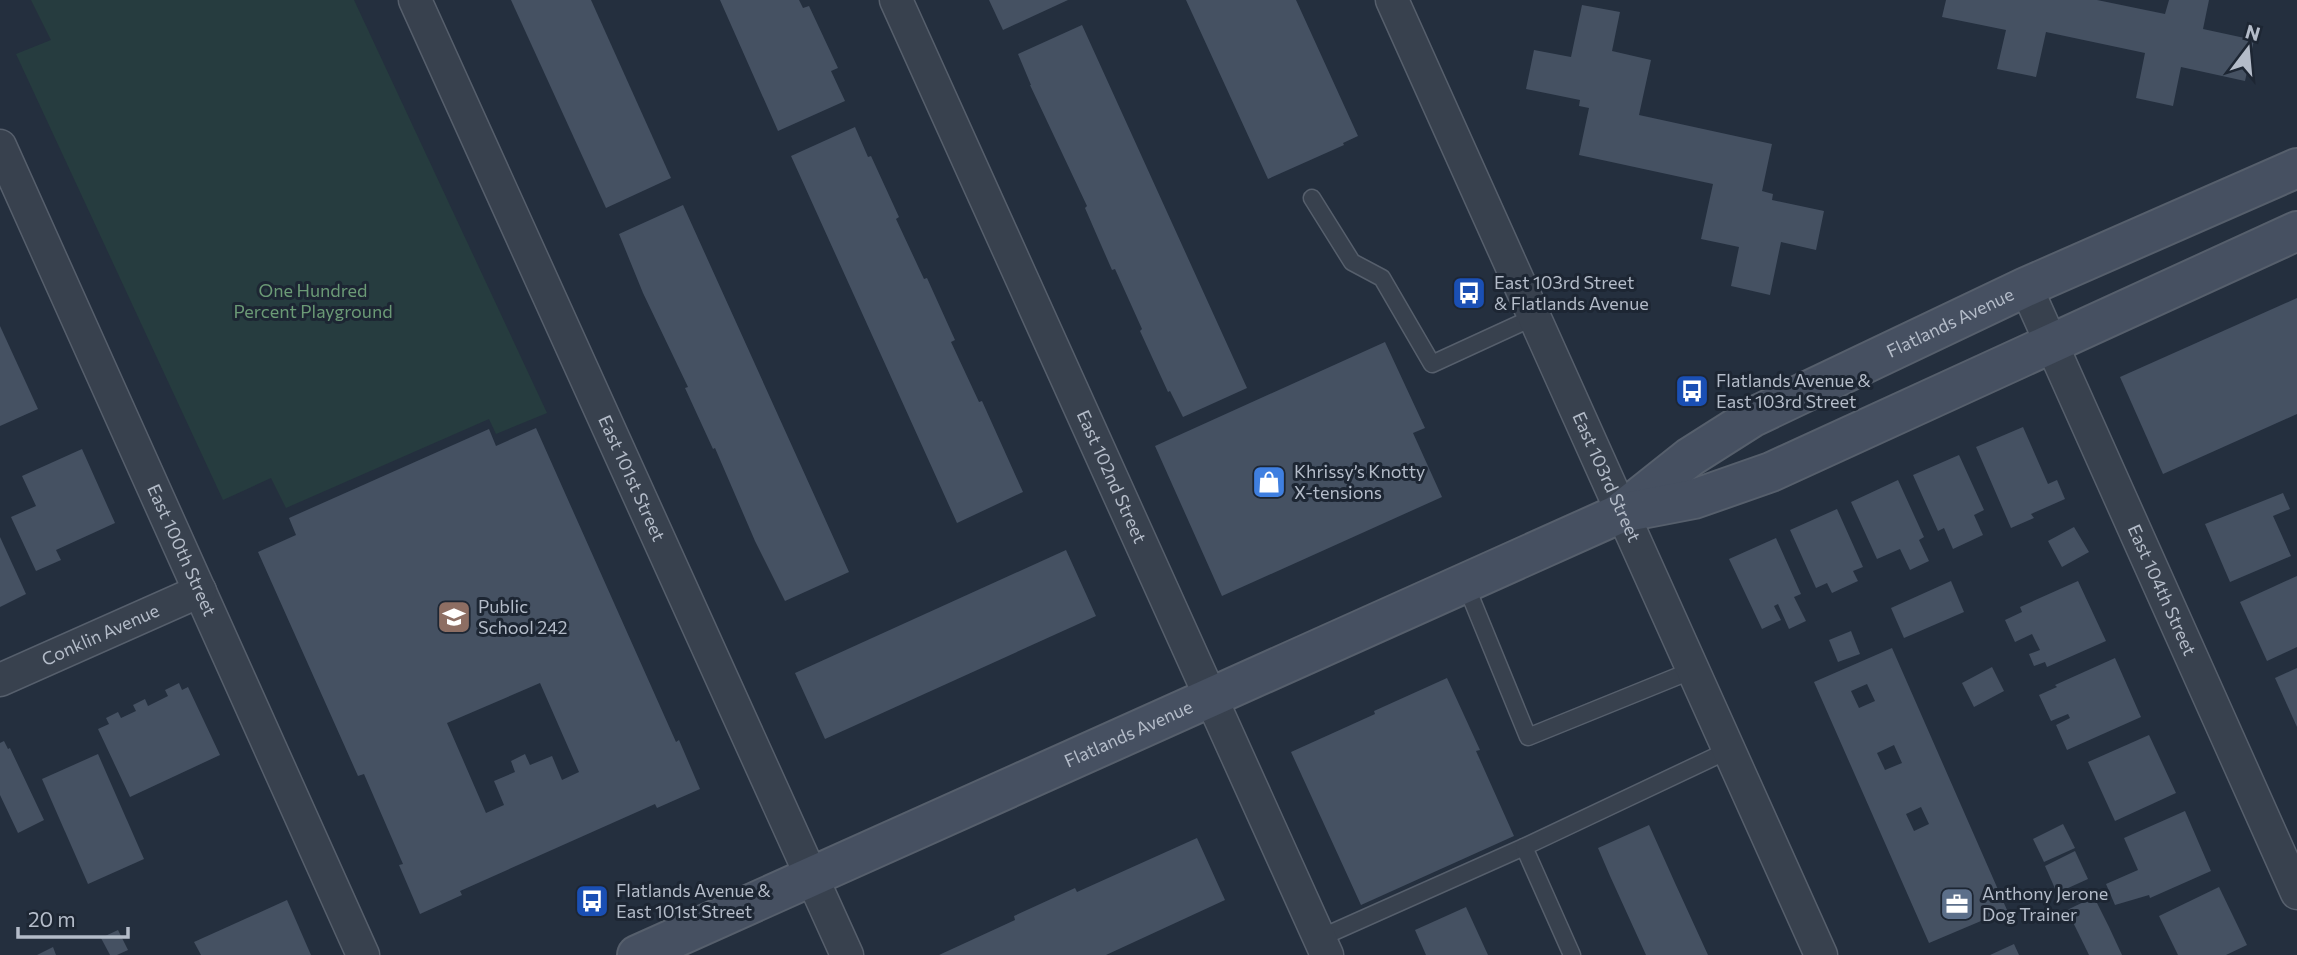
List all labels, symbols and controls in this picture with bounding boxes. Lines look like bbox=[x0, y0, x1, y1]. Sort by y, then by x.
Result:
north arrow bbox=[2213, 14, 2283, 84]
text: N bbox=[2243, 19, 2263, 45]
place label: East 103rd Street & Flatlands Avenue bbox=[1494, 271, 1649, 314]
bus stop icon: East 103rd Street & Flatlands Avenue bbox=[1450, 274, 1488, 312]
park label: One Hundred Percent Playground bbox=[233, 279, 393, 322]
street label: Flatlands Avenue bbox=[1883, 283, 2017, 362]
place label: Flatlands Avenue & East 103rd Street bbox=[1716, 369, 1871, 412]
bus stop icon: Flatlands Avenue & East 103rd Street bbox=[1673, 372, 1711, 410]
street label: East 102nd Street bbox=[1072, 406, 1152, 546]
street label: East 103rd Street bbox=[1568, 408, 1646, 545]
street label: East 101st Street bbox=[594, 411, 670, 545]
place label: Khrissy’s Knotty X-tensions bbox=[1294, 460, 1425, 503]
shop icon: Khrissy’s Knotty X-tensions bbox=[1250, 463, 1288, 501]
street label: East 100th Street bbox=[143, 480, 221, 619]
street label: East 104th Street bbox=[2124, 521, 2201, 659]
place label: Public School 242 bbox=[478, 595, 568, 638]
school or university icon: Public School 242 bbox=[435, 598, 473, 636]
street label: Conklin Avenue bbox=[38, 599, 162, 670]
street label: Flatlands Avenue bbox=[1061, 695, 1196, 772]
place label: Flatlands Avenue & East 101st Street bbox=[616, 879, 771, 922]
bus stop icon: Flatlands Avenue & East 101st Street bbox=[573, 882, 611, 920]
place label: Anthony Jerone Dog Trainer bbox=[1982, 882, 2108, 925]
office icon: Anthony Jerone Dog Trainer bbox=[1938, 885, 1976, 923]
scale bar bbox=[18, 895, 128, 939]
text: 20 m bbox=[28, 906, 76, 931]

